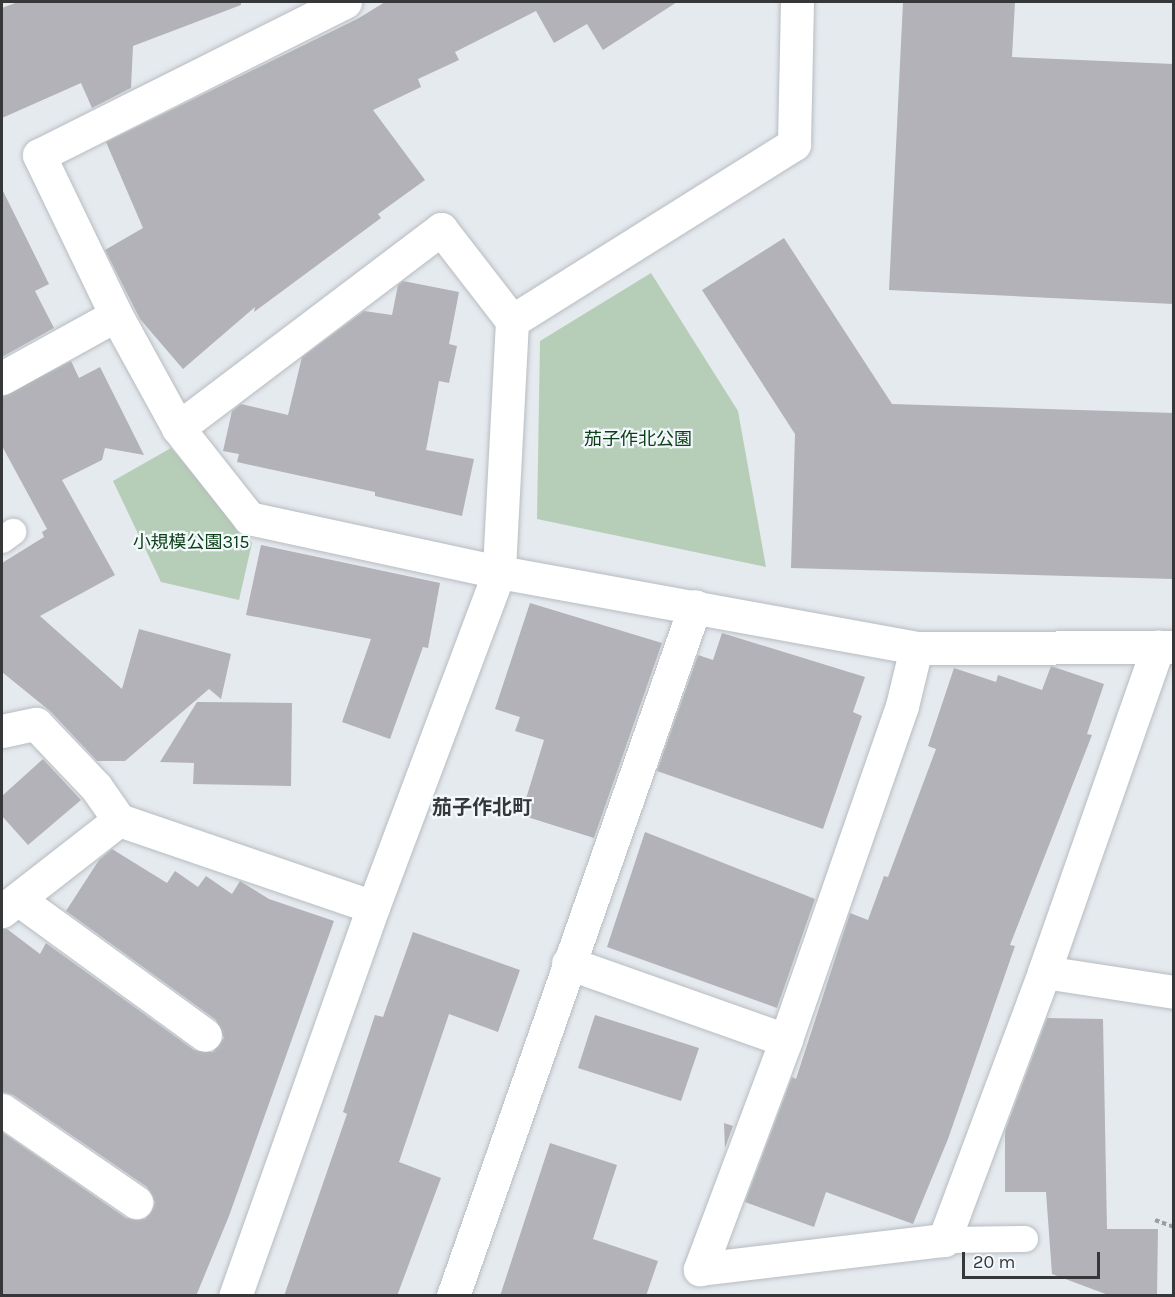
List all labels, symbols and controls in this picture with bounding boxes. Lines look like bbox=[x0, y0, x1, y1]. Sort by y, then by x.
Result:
park label: 茄子作北公園 bbox=[584, 428, 692, 450]
park label: 小規模公園315 bbox=[133, 531, 249, 553]
district label: 茄子作北町 bbox=[432, 795, 532, 819]
scale bar bbox=[965, 1240, 1103, 1278]
text: 20 m bbox=[973, 1251, 1015, 1273]

